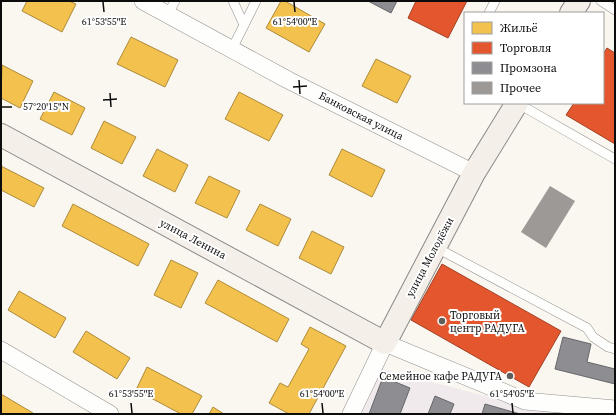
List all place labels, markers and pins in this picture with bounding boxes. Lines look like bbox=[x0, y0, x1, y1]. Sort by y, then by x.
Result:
place label: Торговый центр РАДУГА bbox=[450, 308, 525, 336]
marker: Торговый центр РАДУГА bbox=[437, 316, 447, 326]
place label: Семейное кафе РАДУГА bbox=[379, 369, 503, 384]
marker: Семейное кафе РАДУГА bbox=[505, 371, 515, 381]

